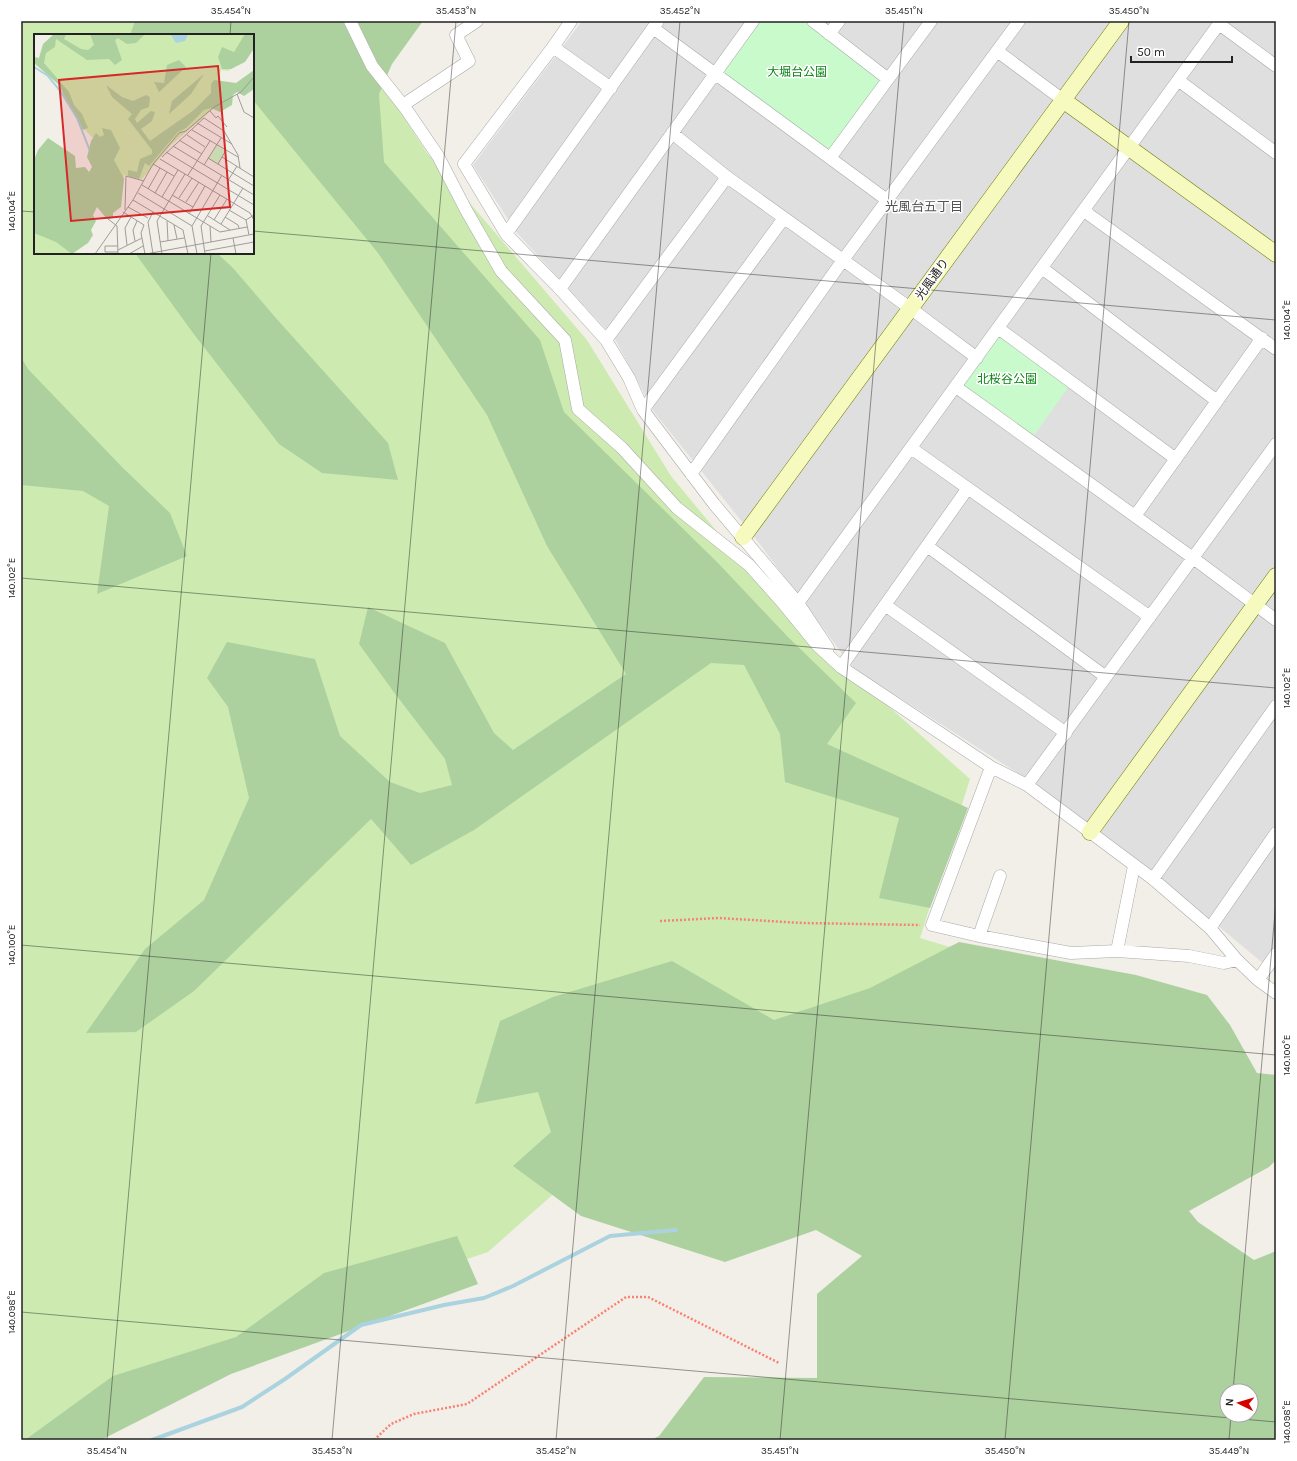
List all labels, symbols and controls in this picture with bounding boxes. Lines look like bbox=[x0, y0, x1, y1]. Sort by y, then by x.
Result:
text: 35.454°N bbox=[211, 5, 251, 17]
text: 35.453°N bbox=[436, 5, 476, 17]
text: 35.452°N bbox=[660, 5, 700, 17]
text: 35.451°N bbox=[885, 5, 923, 17]
text: 35.450°N bbox=[1109, 5, 1149, 17]
inset map bbox=[34, 34, 254, 254]
scale bar bbox=[1131, 38, 1232, 64]
text: 50 m bbox=[1137, 45, 1165, 59]
park label: 大堀台公園 bbox=[767, 65, 827, 79]
text: 140.104°E bbox=[6, 191, 18, 231]
district label: 光風台五丁目 bbox=[885, 199, 963, 214]
street label: 光風通り bbox=[912, 255, 952, 303]
text: 140.104°E bbox=[1281, 300, 1293, 340]
park label: 北桜谷公園 bbox=[977, 372, 1037, 386]
text: 140.102°E bbox=[6, 558, 18, 598]
text: 140.102°E bbox=[1281, 668, 1293, 708]
text: 140.100°E bbox=[6, 925, 18, 965]
text: 140.100°E bbox=[1281, 1035, 1293, 1075]
text: 140.098°E bbox=[6, 1290, 18, 1334]
north arrow bbox=[1219, 1383, 1259, 1423]
text: N bbox=[1223, 1398, 1236, 1407]
text: 140.098°E bbox=[1281, 1400, 1293, 1444]
text: 35.454°N bbox=[87, 1445, 127, 1457]
text: 35.453°N bbox=[312, 1445, 352, 1457]
text: 35.452°N bbox=[536, 1445, 576, 1457]
text: 35.451°N bbox=[761, 1445, 799, 1457]
text: 35.450°N bbox=[985, 1445, 1025, 1457]
text: 35.449°N bbox=[1209, 1445, 1249, 1457]

